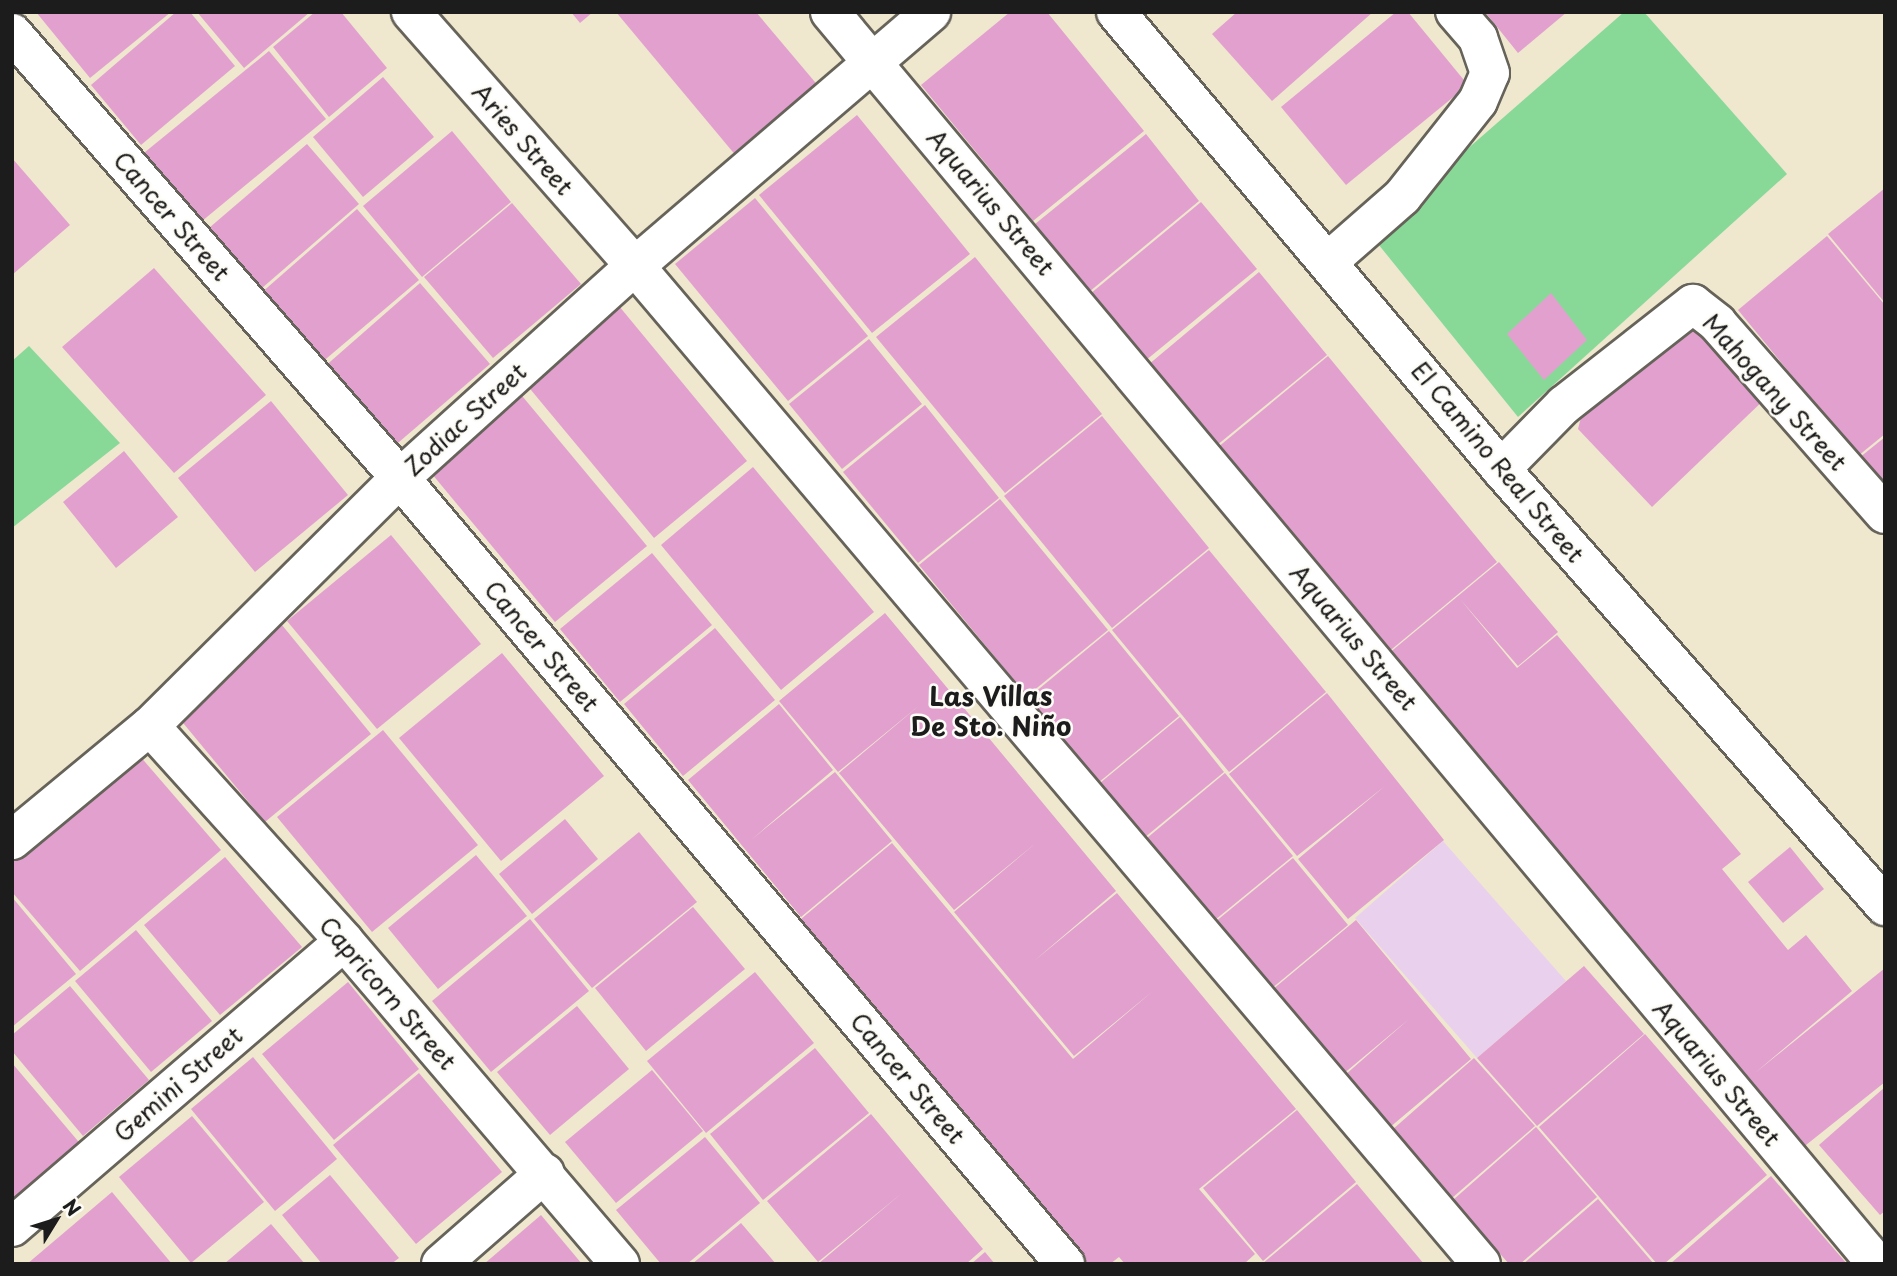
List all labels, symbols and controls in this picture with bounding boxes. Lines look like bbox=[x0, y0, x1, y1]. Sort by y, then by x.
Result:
street label: Aries Street bbox=[466, 77, 580, 201]
street label: Aquarius Street bbox=[921, 123, 1061, 281]
street label: Cancer Street bbox=[108, 145, 236, 287]
street label: Mahogany Street bbox=[1697, 308, 1853, 476]
street label: El Camino Real Street bbox=[1405, 355, 1591, 569]
street label: Zodiac Street bbox=[398, 356, 532, 482]
street label: Aquarius Street bbox=[1284, 558, 1424, 716]
street label: Cancer Street bbox=[479, 575, 605, 717]
district label: Las Villas De Sto. Niño bbox=[910, 680, 1072, 742]
street label: Capricorn Street bbox=[314, 911, 462, 1075]
street label: Aquarius Street bbox=[1647, 994, 1787, 1152]
street label: Cancer Street bbox=[845, 1007, 971, 1149]
street label: Gemini Street bbox=[108, 1020, 248, 1148]
north arrow bbox=[21, 1185, 91, 1255]
text: N bbox=[57, 1193, 88, 1222]

